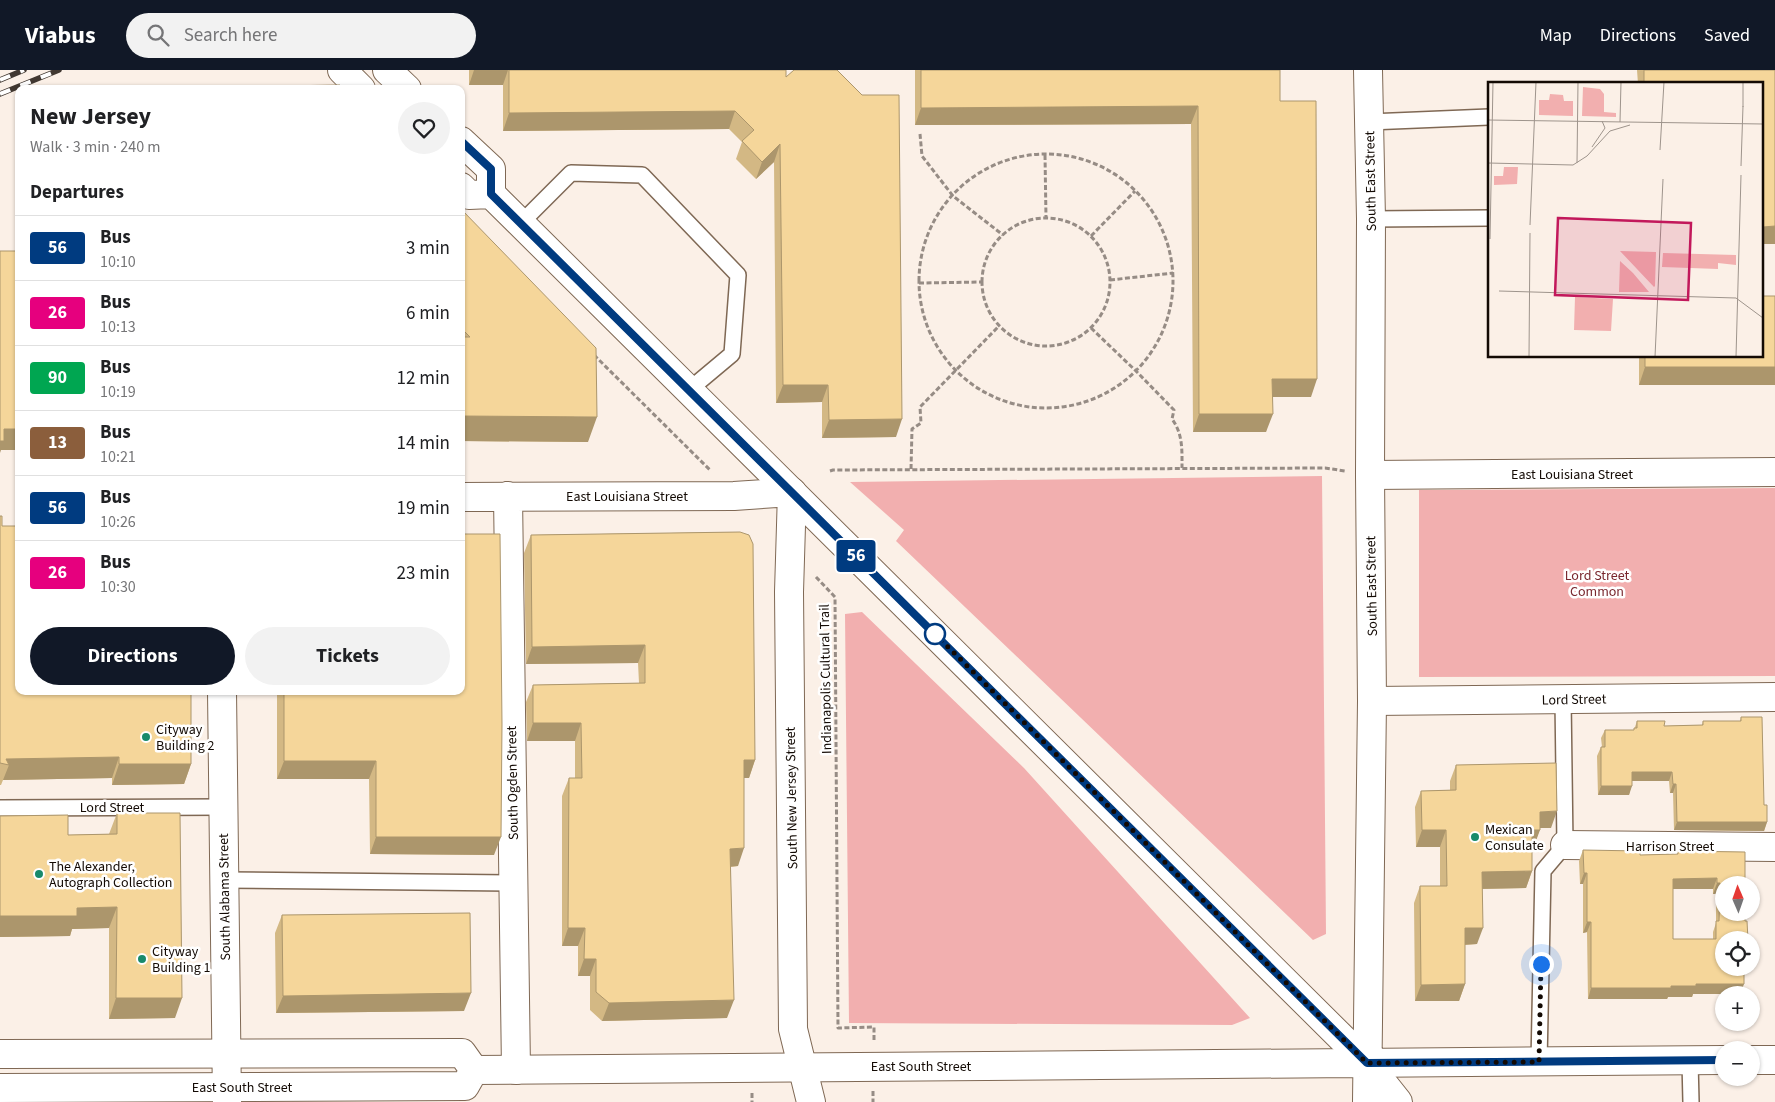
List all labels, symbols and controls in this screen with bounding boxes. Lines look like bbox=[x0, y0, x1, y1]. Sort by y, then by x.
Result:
search box bbox=[126, 13, 476, 58]
text: Viabus bbox=[25, 18, 96, 53]
icon: search bbox=[144, 21, 172, 49]
text: Search here bbox=[184, 22, 277, 49]
text: Map bbox=[1540, 23, 1572, 48]
text: Directions bbox=[1600, 23, 1676, 48]
text: Saved bbox=[1704, 23, 1750, 48]
inset map bbox=[1488, 82, 1762, 358]
text: New Jersey bbox=[30, 99, 151, 134]
button: heart bbox=[398, 102, 450, 154]
street label: South East Street bbox=[1360, 130, 1382, 231]
text: Walk · 3 min · 240 m bbox=[30, 136, 161, 158]
text: Departures bbox=[30, 179, 124, 206]
text: Bus bbox=[100, 224, 131, 251]
text: 56 bbox=[48, 235, 67, 260]
text: 3 min bbox=[406, 235, 450, 262]
text: 10:10 bbox=[100, 251, 136, 273]
text: Bus bbox=[100, 289, 131, 316]
text: 26 bbox=[48, 300, 67, 325]
text: 6 min bbox=[406, 300, 450, 327]
text: 10:13 bbox=[100, 316, 136, 338]
text: Bus bbox=[100, 354, 131, 381]
text: 90 bbox=[48, 365, 67, 390]
text: 12 min bbox=[396, 365, 450, 392]
text: 10:19 bbox=[100, 381, 136, 403]
text: Bus bbox=[100, 419, 131, 446]
text: 13 bbox=[48, 430, 67, 455]
text: 14 min bbox=[396, 430, 450, 457]
text: 10:21 bbox=[100, 446, 136, 468]
street label: East Louisiana Street bbox=[1511, 465, 1633, 485]
text: Bus bbox=[100, 484, 131, 511]
street label: East Louisiana Street bbox=[566, 487, 688, 507]
text: 56 bbox=[48, 495, 67, 520]
text: 19 min bbox=[396, 495, 450, 522]
text: 10:26 bbox=[100, 511, 136, 533]
street label: South East Street bbox=[1361, 535, 1383, 636]
line badge: 56 bbox=[834, 540, 878, 572]
text: 56 bbox=[846, 543, 866, 568]
text: Bus bbox=[100, 549, 131, 576]
text: 26 bbox=[48, 560, 67, 585]
text: 23 min bbox=[396, 560, 450, 587]
park label: Lord Street Common bbox=[1565, 566, 1630, 602]
text: 10:30 bbox=[100, 576, 136, 598]
street label: Indianapolis Cultural Trail bbox=[815, 603, 837, 754]
unlabelled marker bbox=[924, 623, 946, 645]
button: Directions bbox=[30, 627, 235, 685]
button: Tickets bbox=[245, 627, 450, 685]
street label: Lord Street bbox=[1542, 689, 1607, 711]
place label: Cityway Building 2 bbox=[156, 720, 215, 756]
street label: South Ogden Street bbox=[502, 725, 524, 840]
street label: South New Jersey Street bbox=[781, 726, 803, 869]
marker: Cityway Building 2 bbox=[140, 731, 152, 743]
street label: Lord Street bbox=[80, 798, 145, 818]
place label: Mexican Consulate bbox=[1485, 820, 1544, 856]
marker: Mexican Consulate bbox=[1469, 831, 1481, 843]
street label: South Alabama Street bbox=[214, 833, 236, 961]
street label: Harrison Street bbox=[1626, 837, 1714, 857]
place label: The Alexander, Autograph Collection bbox=[49, 857, 172, 893]
marker: The Alexander, Autograph Collection bbox=[33, 868, 45, 880]
north arrow bbox=[1715, 876, 1760, 921]
map controls bbox=[1715, 876, 1760, 1086]
button: locate bbox=[1715, 931, 1760, 976]
place label: Cityway Building 1 bbox=[152, 942, 211, 978]
your location bbox=[1529, 952, 1554, 977]
marker: Cityway Building 1 bbox=[136, 953, 148, 965]
button: + bbox=[1715, 986, 1760, 1031]
button: − bbox=[1715, 1041, 1760, 1086]
street label: East South Street bbox=[871, 1057, 971, 1077]
street label: East South Street bbox=[192, 1078, 292, 1098]

